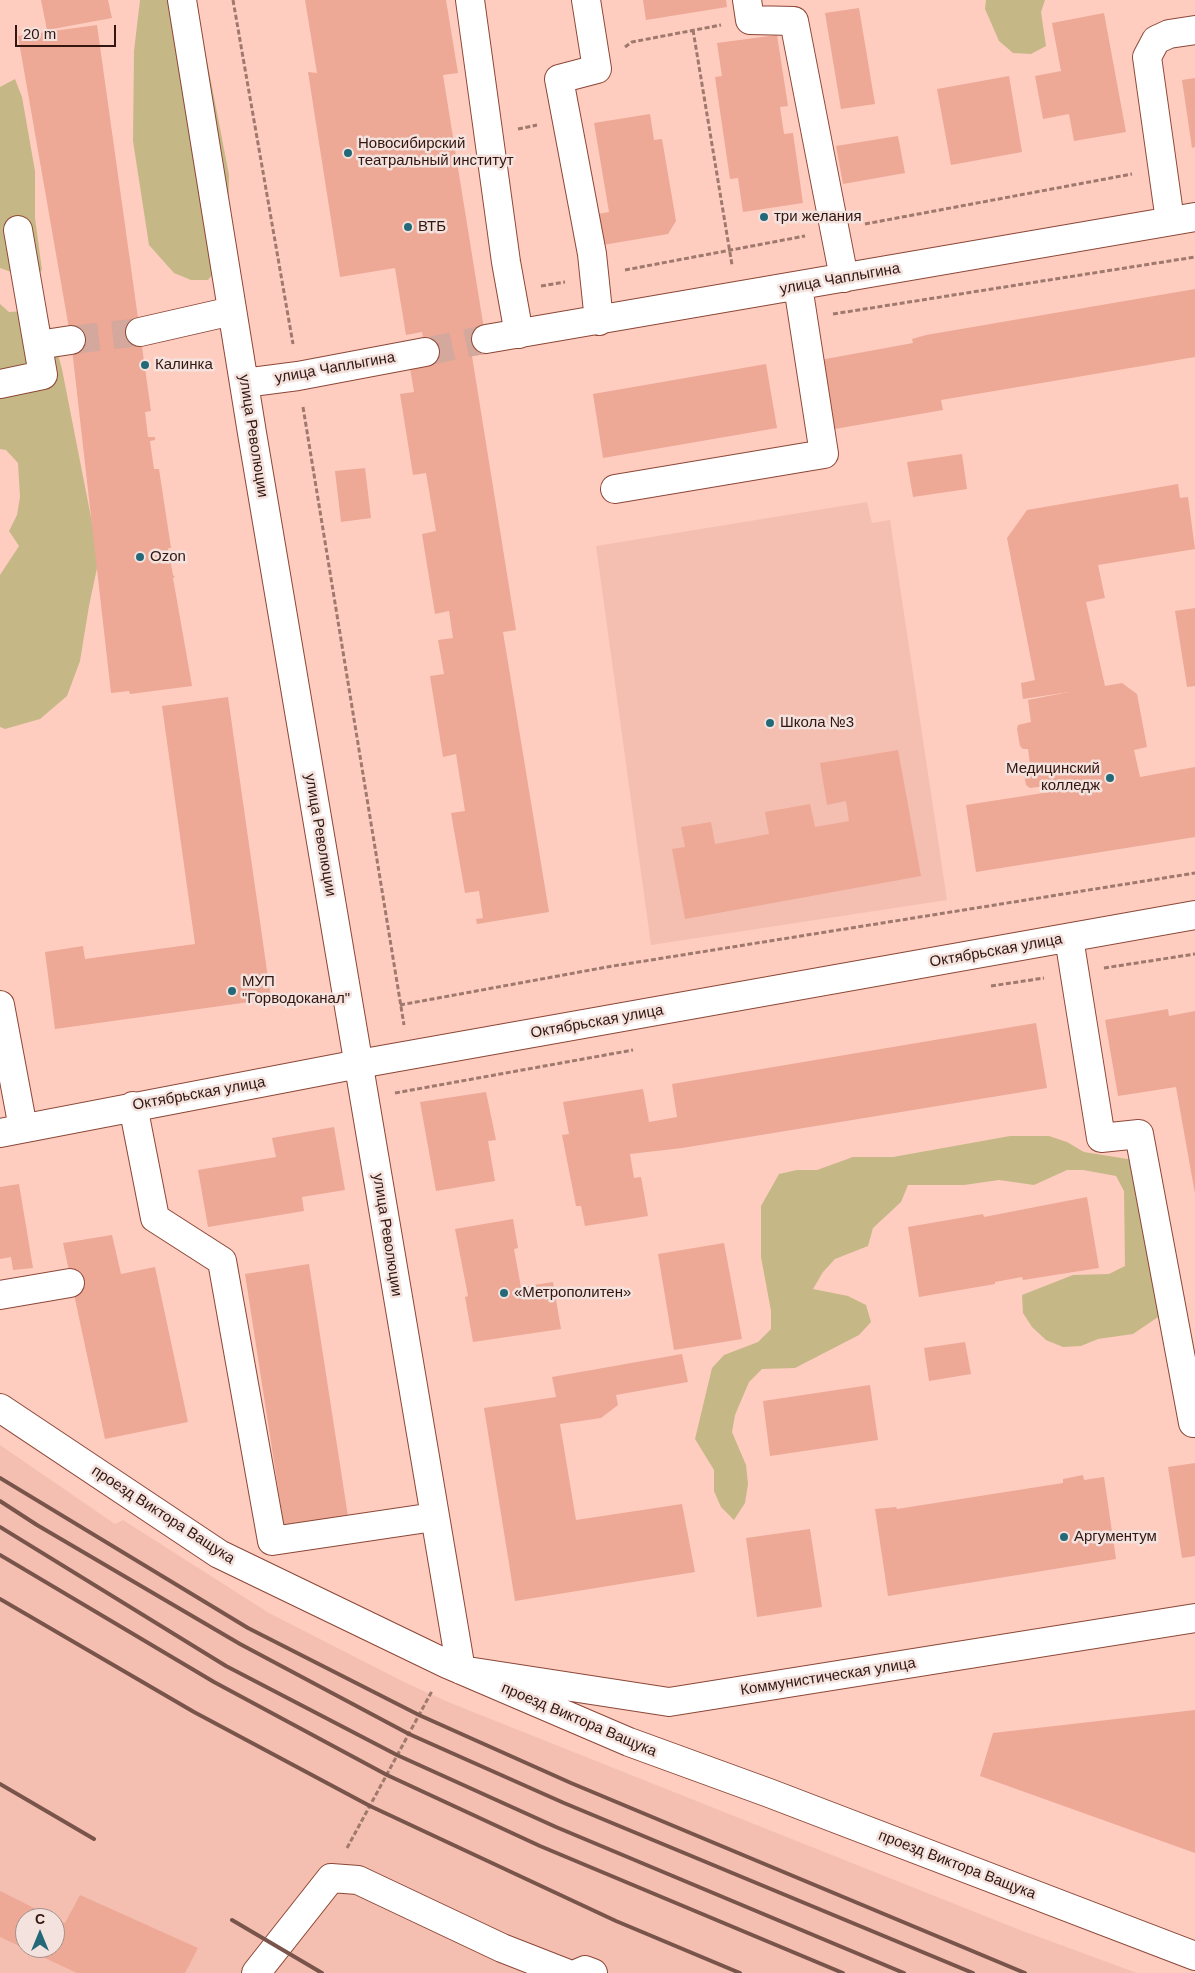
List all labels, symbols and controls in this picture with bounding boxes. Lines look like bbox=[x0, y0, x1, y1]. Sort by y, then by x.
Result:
scale bar bbox=[18, 15, 119, 47]
text: 20 m bbox=[23, 25, 56, 42]
place label: Новосибирский театральный институт bbox=[358, 135, 514, 170]
marker: Новосибирский театральный институт bbox=[342, 147, 354, 159]
place label: три желания bbox=[774, 208, 862, 226]
marker: три желания bbox=[758, 211, 770, 223]
place label: ВТБ bbox=[418, 218, 446, 236]
marker: ВТБ bbox=[402, 221, 414, 233]
street label: улица Чаплыгина bbox=[778, 260, 902, 298]
street label: улица Чаплыгина bbox=[273, 349, 397, 387]
place label: Калинка bbox=[155, 356, 213, 374]
marker: Калинка bbox=[139, 359, 151, 371]
street label: улица Революции bbox=[234, 373, 272, 499]
place label: Ozon bbox=[150, 548, 186, 566]
marker: Ozon bbox=[134, 551, 146, 563]
place label: Школа №3 bbox=[780, 714, 854, 732]
marker: Школа №3 bbox=[764, 717, 776, 729]
place label: Медицинский колледж bbox=[1006, 760, 1100, 795]
street label: улица Революции bbox=[300, 772, 340, 898]
marker: Медицинский колледж bbox=[1104, 772, 1116, 784]
street label: Октябрьская улица bbox=[928, 930, 1064, 972]
place label: МУП "Горводоканал" bbox=[242, 973, 350, 1008]
marker: МУП "Горводоканал" bbox=[226, 985, 238, 997]
street label: Октябрьская улица bbox=[529, 1001, 665, 1043]
street label: Октябрьская улица bbox=[131, 1073, 267, 1115]
street label: улица Революции bbox=[368, 1172, 406, 1298]
place label: «Метрополитен» bbox=[514, 1284, 631, 1302]
marker: «Метрополитен» bbox=[498, 1287, 510, 1299]
street label: проезд Виктора Ващука bbox=[88, 1462, 238, 1568]
place label: Аргументум bbox=[1074, 1528, 1157, 1546]
marker: Аргументум bbox=[1058, 1531, 1070, 1543]
street label: Коммунистическая улица bbox=[739, 1654, 917, 1700]
street label: проезд Виктора Ващука bbox=[499, 1679, 659, 1761]
street label: проезд Виктора Ващука bbox=[876, 1827, 1038, 1903]
north arrow bbox=[15, 1908, 65, 1958]
text: С bbox=[35, 1911, 45, 1927]

